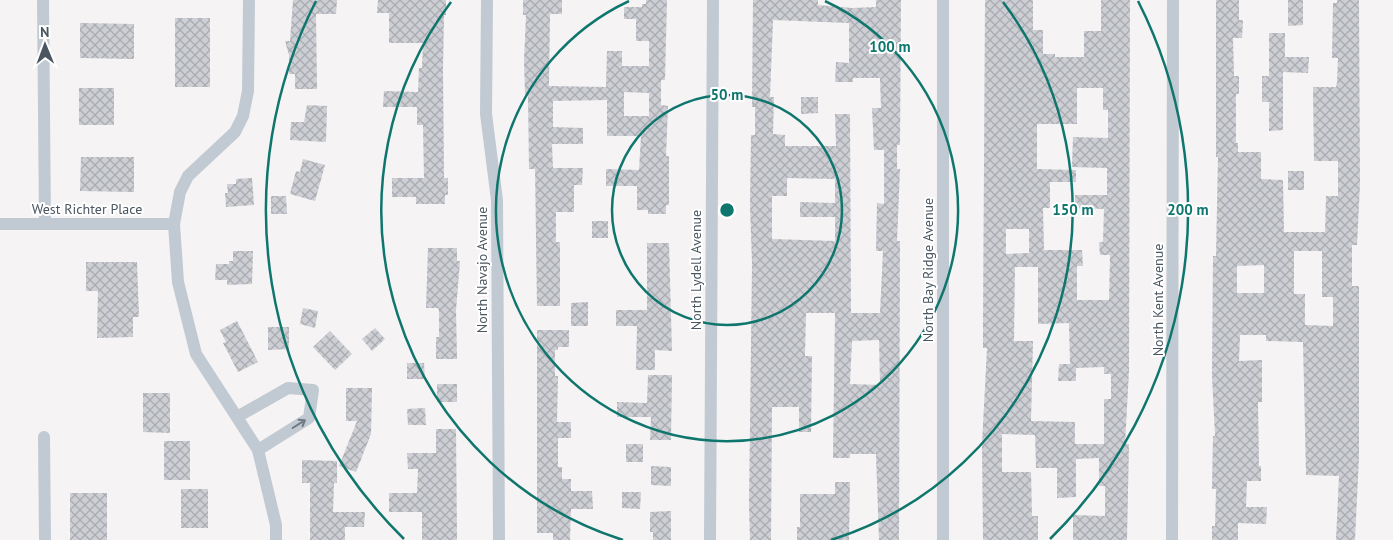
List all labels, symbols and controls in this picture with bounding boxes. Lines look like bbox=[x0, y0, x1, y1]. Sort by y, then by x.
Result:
north arrow bbox=[20, 20, 70, 70]
text: N bbox=[40, 23, 50, 41]
text: 100 m bbox=[869, 37, 911, 56]
text: 50 m bbox=[711, 85, 743, 104]
street label: North Bay Ridge Avenue bbox=[919, 198, 937, 342]
street label: West Richter Place bbox=[32, 200, 142, 218]
text: 150 m bbox=[1052, 200, 1094, 219]
text: 200 m bbox=[1167, 200, 1209, 219]
centre of rings bbox=[718, 201, 736, 219]
street label: North Navajo Avenue bbox=[473, 207, 491, 333]
street label: North Lydell Avenue bbox=[687, 210, 705, 330]
street label: North Kent Avenue bbox=[1149, 244, 1167, 356]
one-way arrow bbox=[292, 418, 306, 428]

